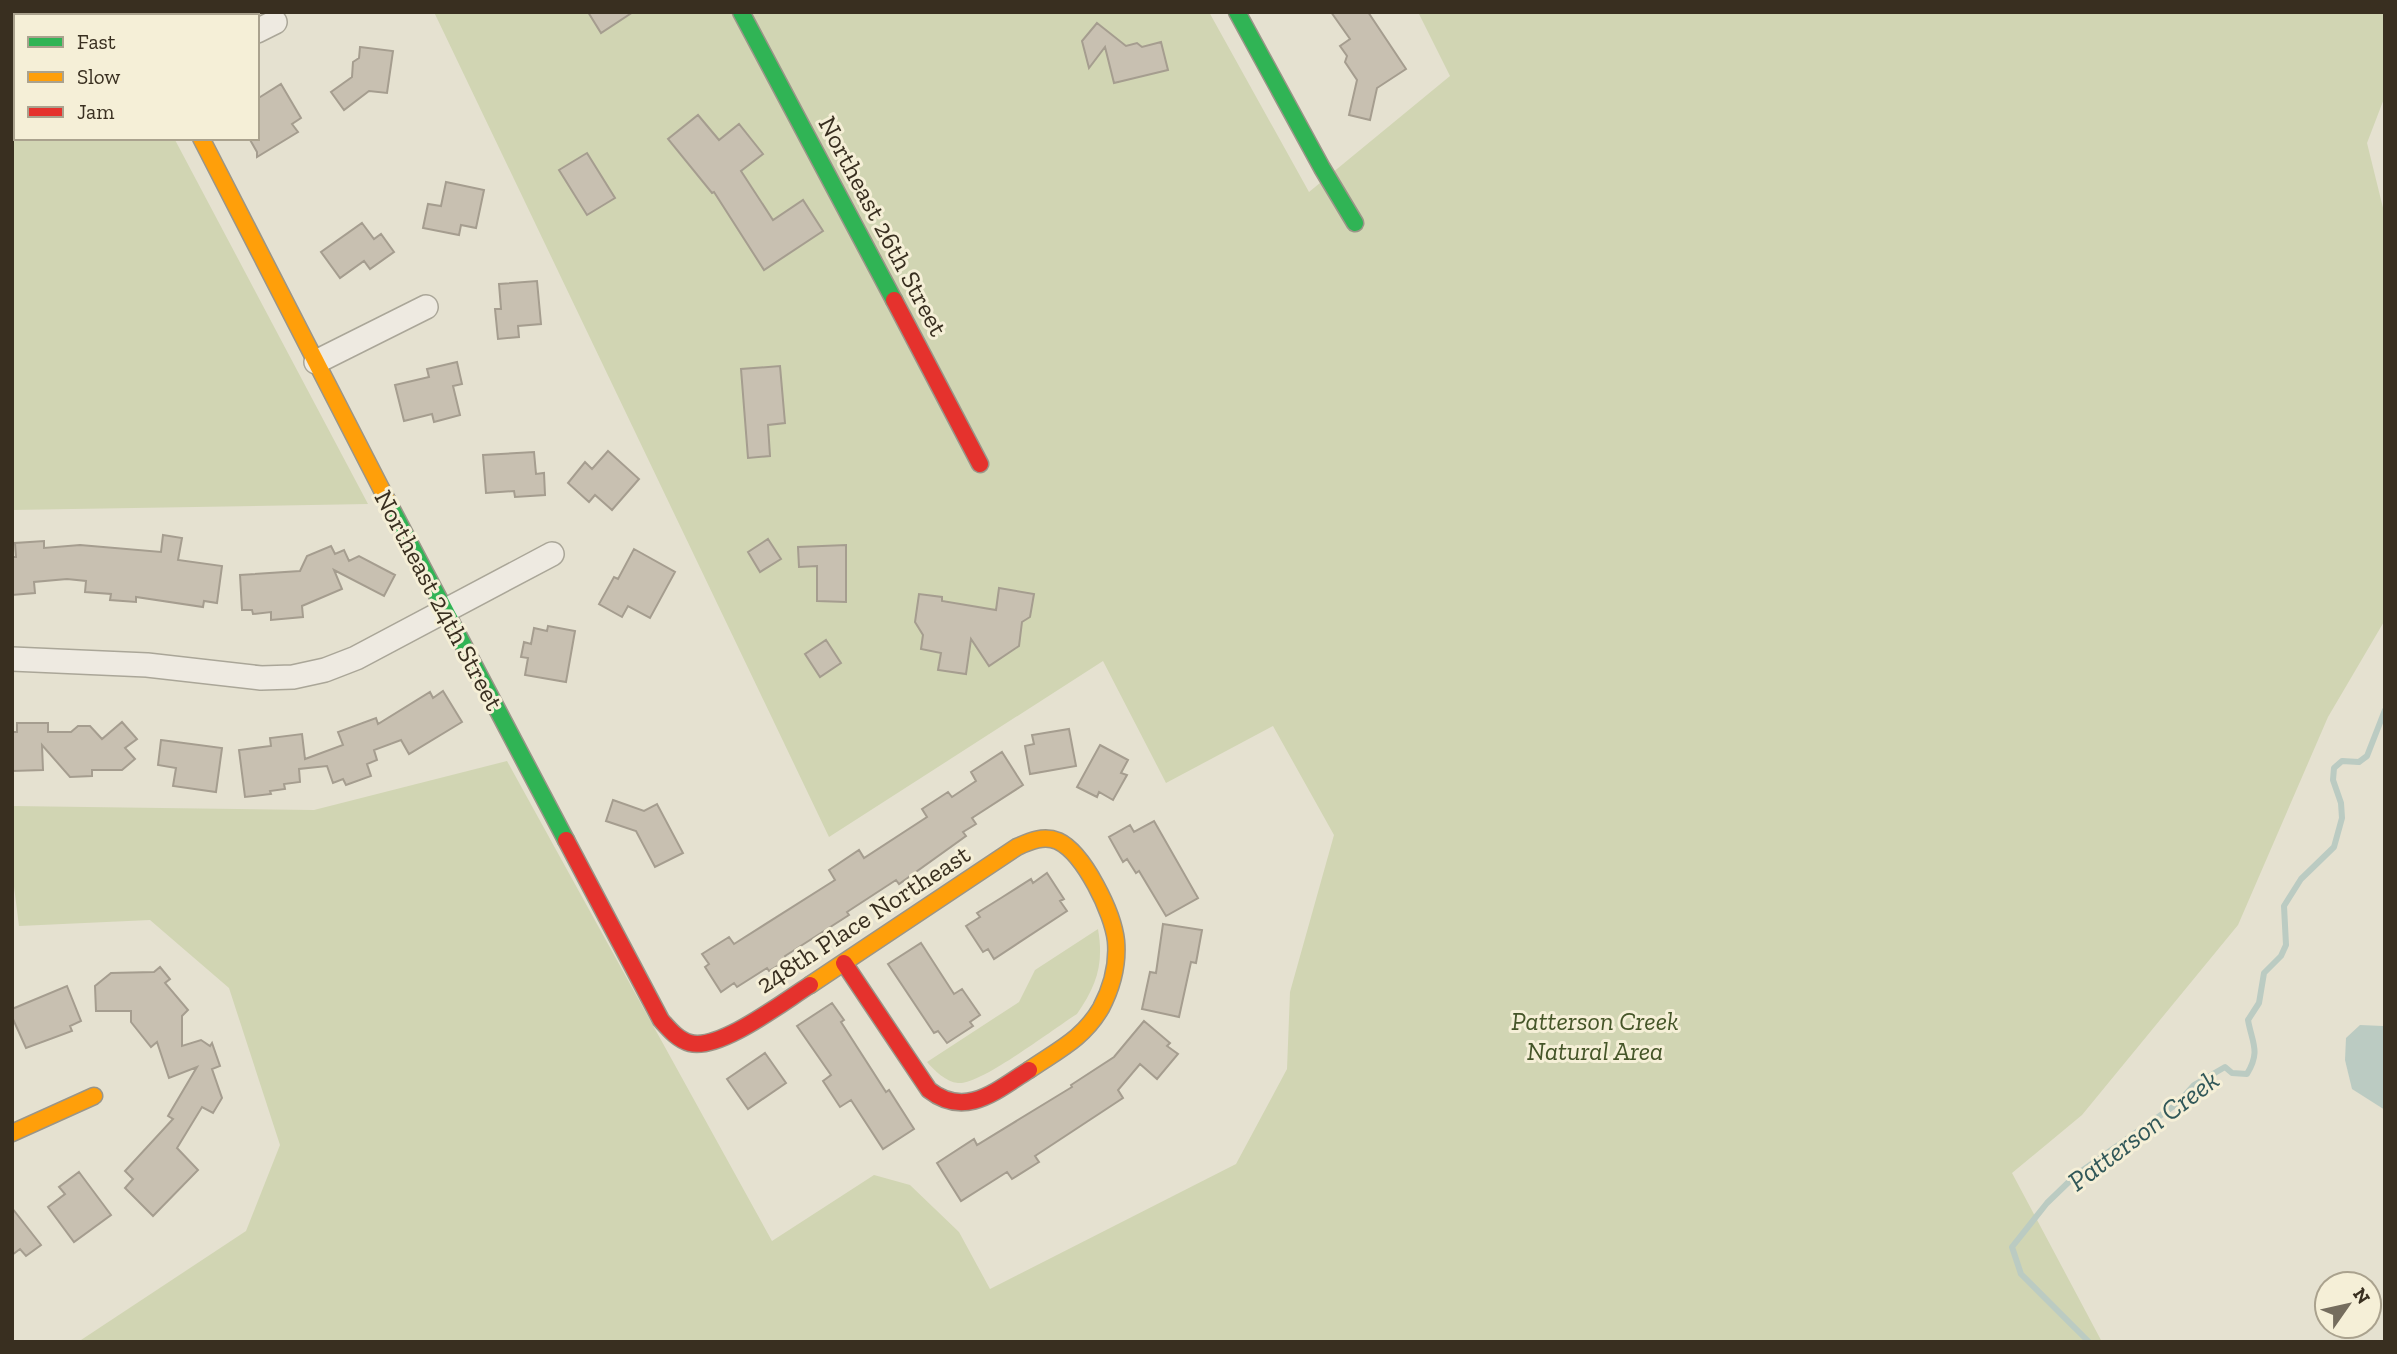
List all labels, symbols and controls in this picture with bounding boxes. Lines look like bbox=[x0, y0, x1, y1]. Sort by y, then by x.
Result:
legend bbox=[14, 14, 259, 140]
text: Fast bbox=[77, 29, 116, 54]
text: Slow bbox=[77, 64, 120, 89]
text: Jam bbox=[77, 99, 114, 124]
street label: Northeast 26th Street bbox=[812, 111, 955, 342]
street label: Northeast 24th Street bbox=[367, 485, 511, 716]
street label: 248th Place Northeast bbox=[750, 838, 976, 1000]
park label: Patterson Creek Natural Area bbox=[1511, 1005, 1679, 1067]
water label: Patterson Creek bbox=[2061, 1063, 2225, 1198]
north arrow bbox=[2313, 1270, 2383, 1340]
text: N bbox=[2348, 1283, 2375, 1308]

